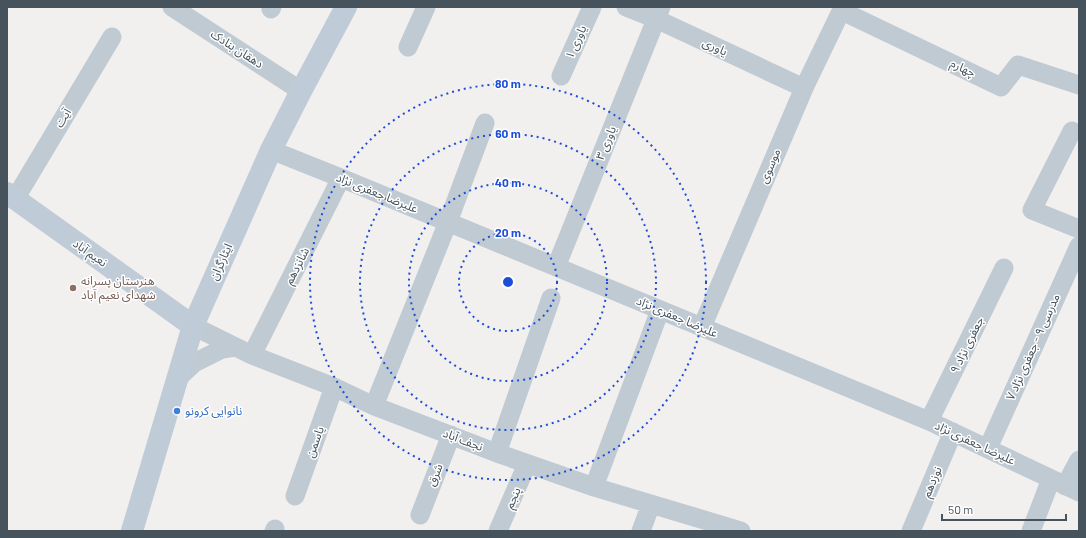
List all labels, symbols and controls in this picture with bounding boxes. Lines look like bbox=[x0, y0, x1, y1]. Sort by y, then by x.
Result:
street label: یاوری ۱ bbox=[562, 23, 590, 61]
street label: دهقان بنادک bbox=[208, 26, 267, 71]
street label: یاوری bbox=[700, 34, 730, 59]
street label: چهارم bbox=[947, 55, 978, 82]
text: 80 m bbox=[495, 76, 521, 90]
street label: آیت bbox=[51, 105, 74, 130]
street label: یاوری ۳ bbox=[592, 124, 619, 162]
text: 60 m bbox=[495, 126, 521, 140]
street label: موسوی bbox=[756, 146, 784, 185]
street label: علیرضا جعفری نژاد bbox=[334, 169, 420, 216]
text: 40 m bbox=[495, 175, 521, 189]
text: 20 m bbox=[495, 225, 521, 239]
street label: نعیم آباد bbox=[69, 235, 110, 271]
street label: ایثارگران bbox=[206, 241, 235, 283]
street label: شانزدهم bbox=[281, 245, 314, 288]
place label: هنرستان پسرانه شهدای نعیم آباد bbox=[81, 273, 156, 304]
centre of rings bbox=[501, 275, 515, 289]
marker: هنرستان پسرانه شهدای نعیم آباد bbox=[68, 283, 78, 293]
street label: مدرسی ۹ - جعفری نژاد ۷ bbox=[1002, 291, 1063, 402]
street label: علیرضا جعفری نژاد bbox=[634, 293, 720, 341]
street label: جعفری نژاد ۹ bbox=[946, 314, 987, 376]
place label: نانوایی کرونو bbox=[185, 403, 242, 418]
marker: نانوایی کرونو bbox=[172, 406, 182, 416]
street label: علیرضا جعفری نژاد bbox=[933, 417, 1018, 468]
street label: یاسمن bbox=[302, 424, 327, 460]
street label: نجف آباد bbox=[441, 425, 485, 454]
street label: شرق bbox=[423, 461, 446, 488]
street label: نوزدهم bbox=[918, 464, 947, 500]
street label: پنجم bbox=[501, 485, 526, 512]
scale bar bbox=[942, 496, 1066, 522]
text: 50 m bbox=[948, 502, 973, 516]

